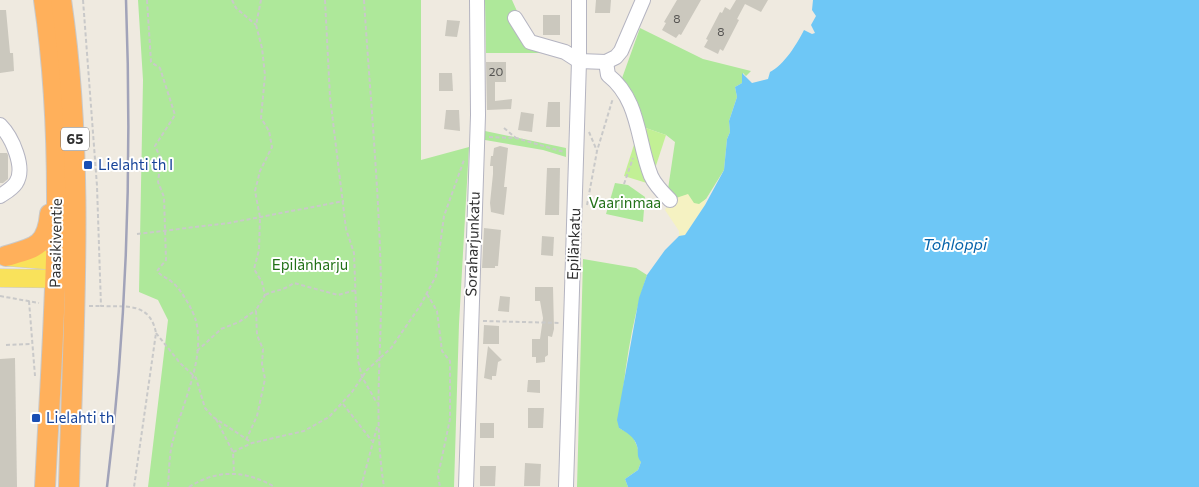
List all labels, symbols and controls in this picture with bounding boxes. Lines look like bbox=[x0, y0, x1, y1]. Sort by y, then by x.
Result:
house number: 8 bbox=[673, 11, 681, 25]
house number: 8 bbox=[717, 24, 725, 38]
house number: 20 bbox=[489, 64, 503, 78]
road number: 65 bbox=[61, 128, 89, 150]
place label: Lielahti th I bbox=[98, 155, 173, 173]
marker: Lielahti th I bbox=[82, 159, 94, 171]
street label: Soraharjunkatu bbox=[461, 191, 483, 297]
park label: Vaarinmaa bbox=[589, 193, 661, 211]
street label: Paasikiventie bbox=[45, 198, 65, 288]
street label: Epilänkatu bbox=[563, 208, 583, 280]
water label: Tohloppi bbox=[923, 234, 988, 253]
park label: Epilänharju bbox=[272, 255, 348, 273]
place label: Lielahti th bbox=[46, 408, 114, 426]
marker: Lielahti th bbox=[30, 412, 42, 424]

